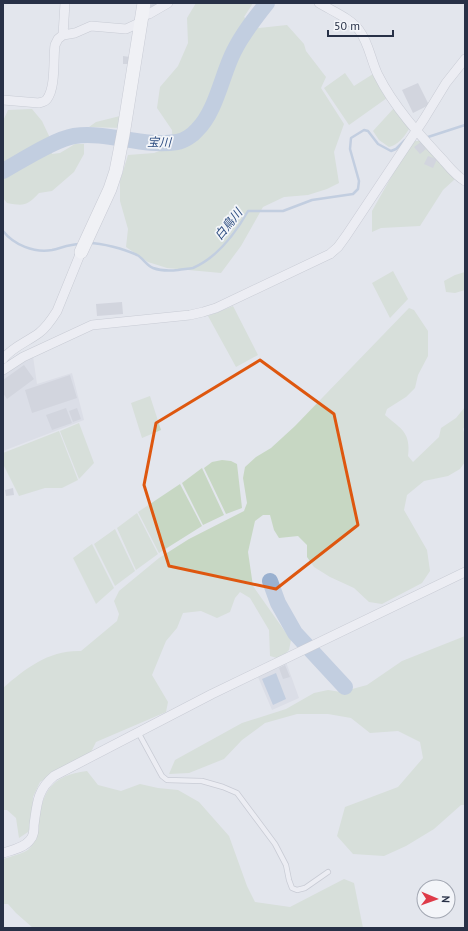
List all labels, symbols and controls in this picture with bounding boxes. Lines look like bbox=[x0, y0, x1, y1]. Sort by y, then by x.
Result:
scale bar bbox=[328, 12, 393, 38]
text: 50 m bbox=[334, 18, 360, 33]
water label: 宝川 bbox=[147, 134, 173, 150]
water label: 白鳥川 bbox=[211, 204, 246, 243]
north arrow bbox=[416, 879, 456, 919]
text: N bbox=[439, 895, 453, 903]

